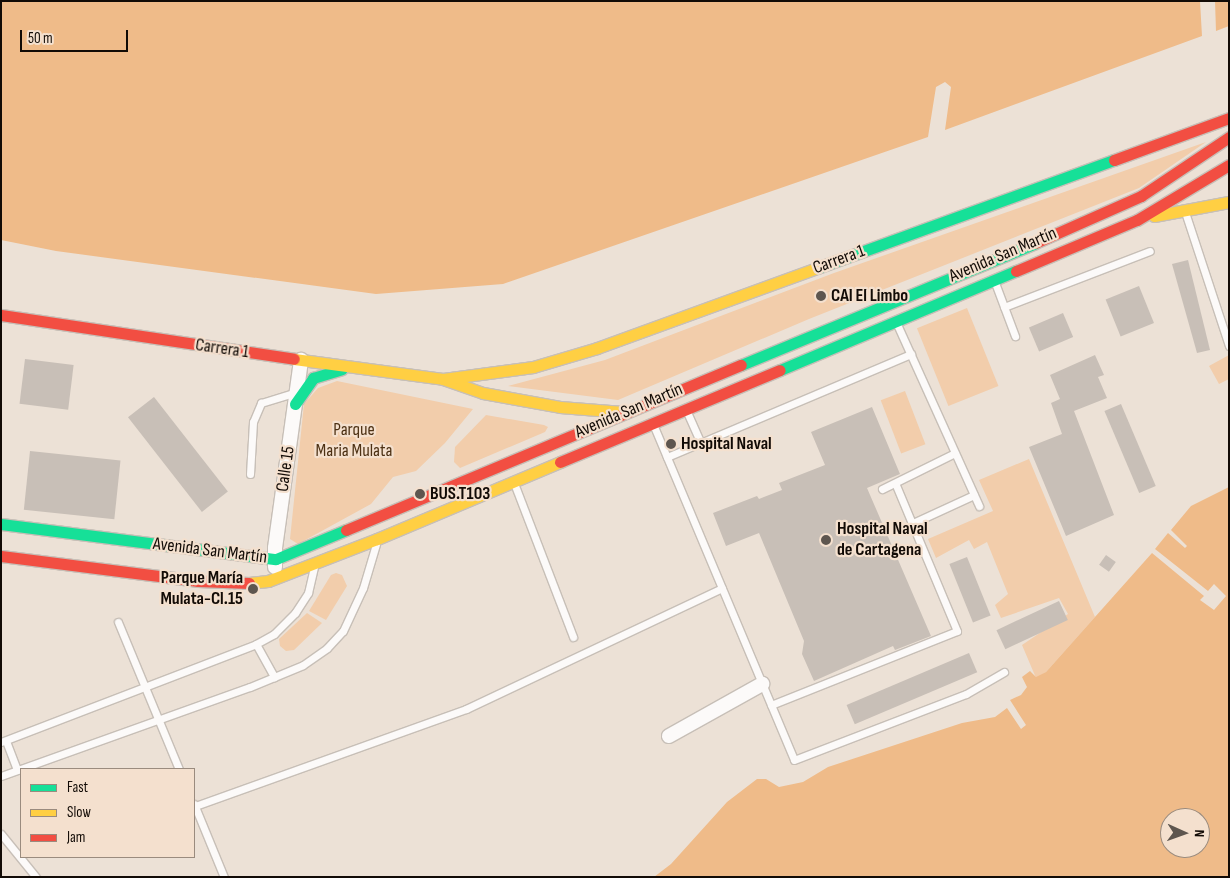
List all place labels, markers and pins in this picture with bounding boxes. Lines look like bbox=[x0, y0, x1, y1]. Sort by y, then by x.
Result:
place label: CAI El Limbo bbox=[831, 285, 908, 307]
marker: CAI El Limbo bbox=[815, 290, 827, 302]
place label: Hospital Naval bbox=[681, 433, 772, 455]
marker: Hospital Naval bbox=[665, 438, 677, 450]
place label: BUS.T103 bbox=[430, 483, 490, 505]
marker: BUS.T103 bbox=[414, 488, 426, 500]
place label: Hospital Naval de Cartagena bbox=[837, 519, 928, 562]
marker: Hospital Naval de Cartagena bbox=[819, 533, 833, 547]
place label: Parque María Mulata-Cl.15 bbox=[160, 568, 243, 610]
marker: Parque María Mulata-Cl.15 bbox=[247, 583, 259, 595]

